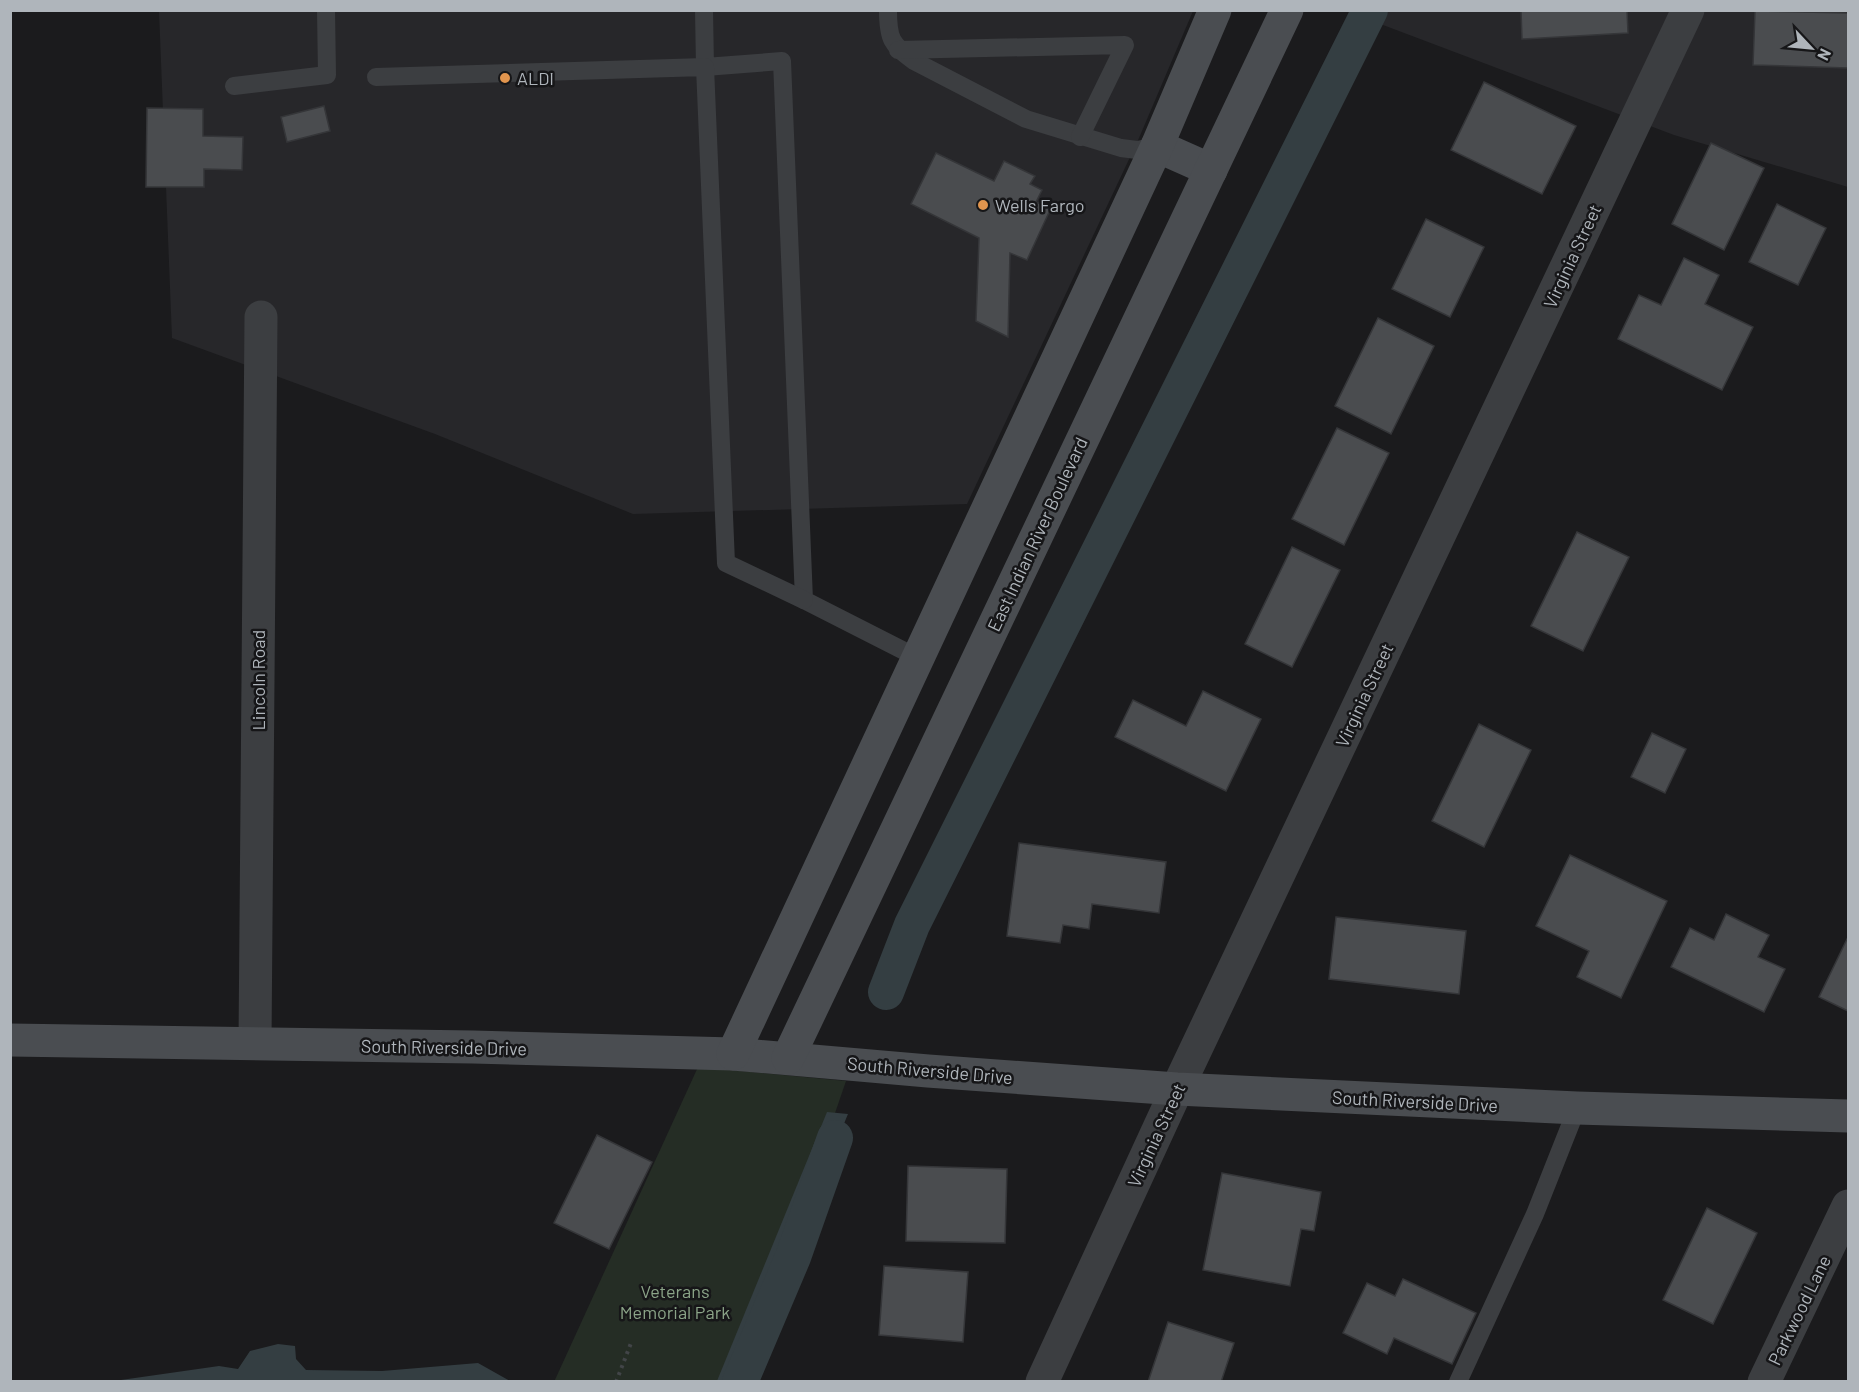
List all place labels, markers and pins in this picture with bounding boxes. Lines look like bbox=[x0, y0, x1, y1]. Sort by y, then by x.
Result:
place label: ALDI bbox=[517, 67, 554, 89]
marker: ALDI bbox=[498, 71, 512, 85]
place label: Wells Fargo bbox=[995, 194, 1085, 216]
marker: Wells Fargo bbox=[976, 198, 990, 212]

